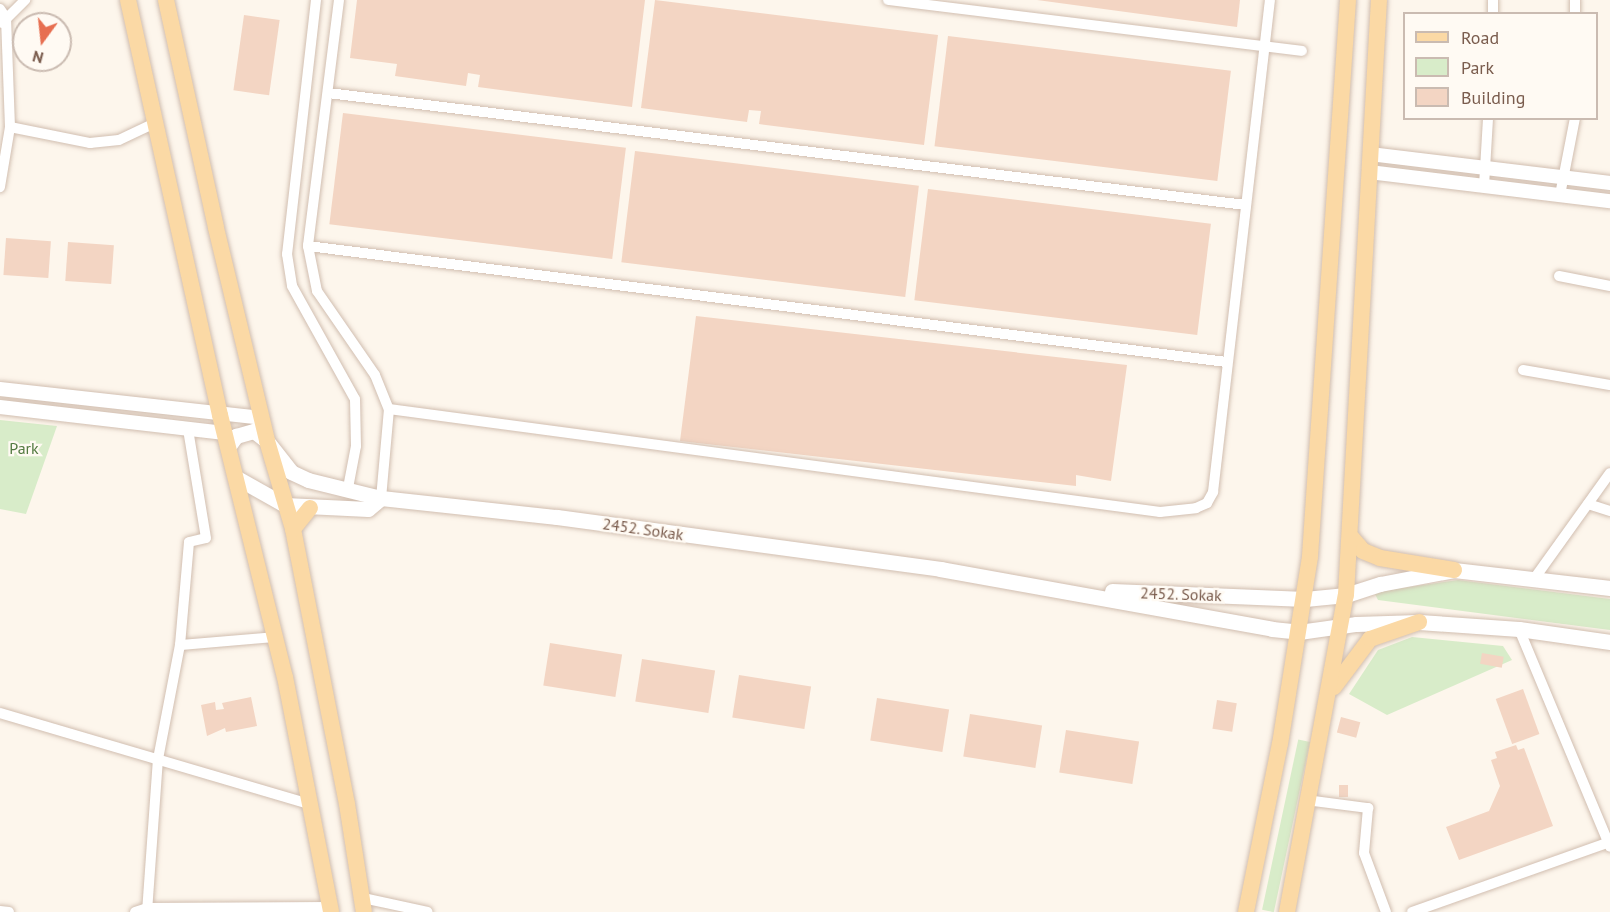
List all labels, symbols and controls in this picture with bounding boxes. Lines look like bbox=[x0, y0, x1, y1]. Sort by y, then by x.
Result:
north arrow bbox=[12, 12, 72, 72]
legend bbox=[1403, 12, 1598, 120]
text: Road bbox=[1461, 26, 1499, 49]
text: N bbox=[30, 46, 46, 68]
text: Park bbox=[1461, 56, 1494, 79]
text: Building bbox=[1461, 86, 1525, 109]
park label: Park bbox=[9, 438, 39, 458]
street label: 2452. Sokak bbox=[601, 514, 685, 544]
street label: 2452. Sokak bbox=[1139, 583, 1223, 605]

